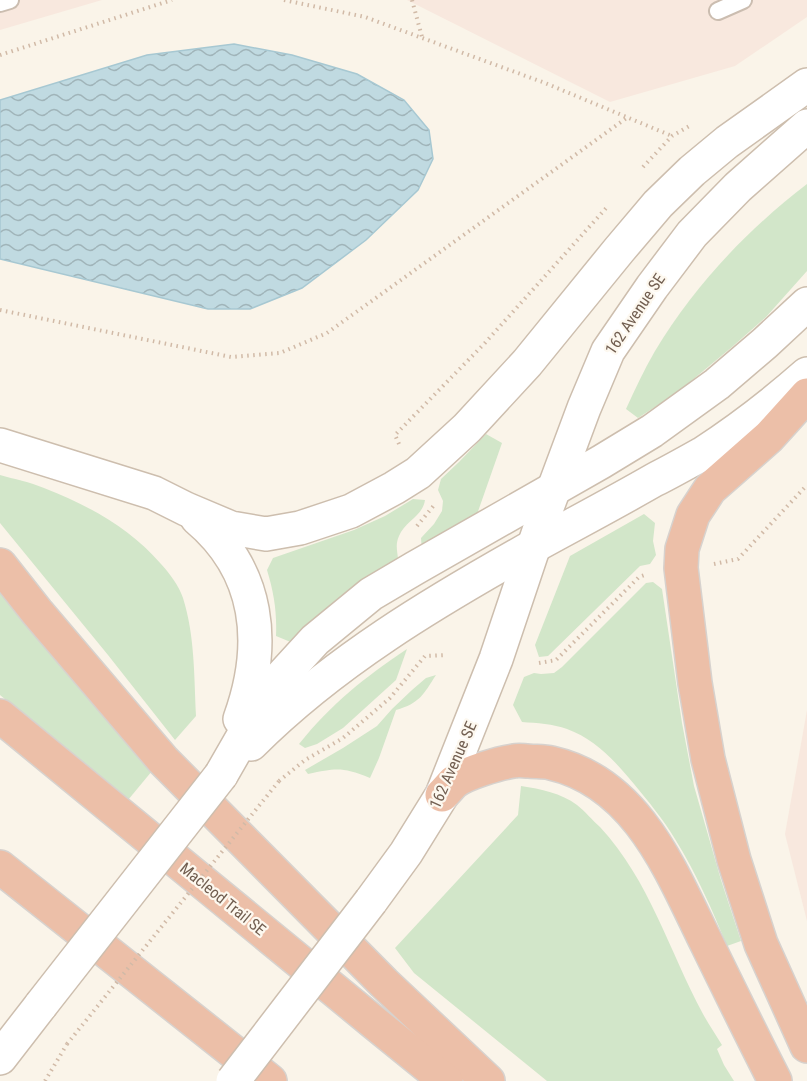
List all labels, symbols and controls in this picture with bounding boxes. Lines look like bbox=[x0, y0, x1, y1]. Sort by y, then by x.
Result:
street label: 162 Avenue SE bbox=[601, 270, 669, 358]
street label: 162 Avenue SE bbox=[425, 718, 481, 812]
street label: Macleod Trail SE bbox=[176, 859, 270, 939]

